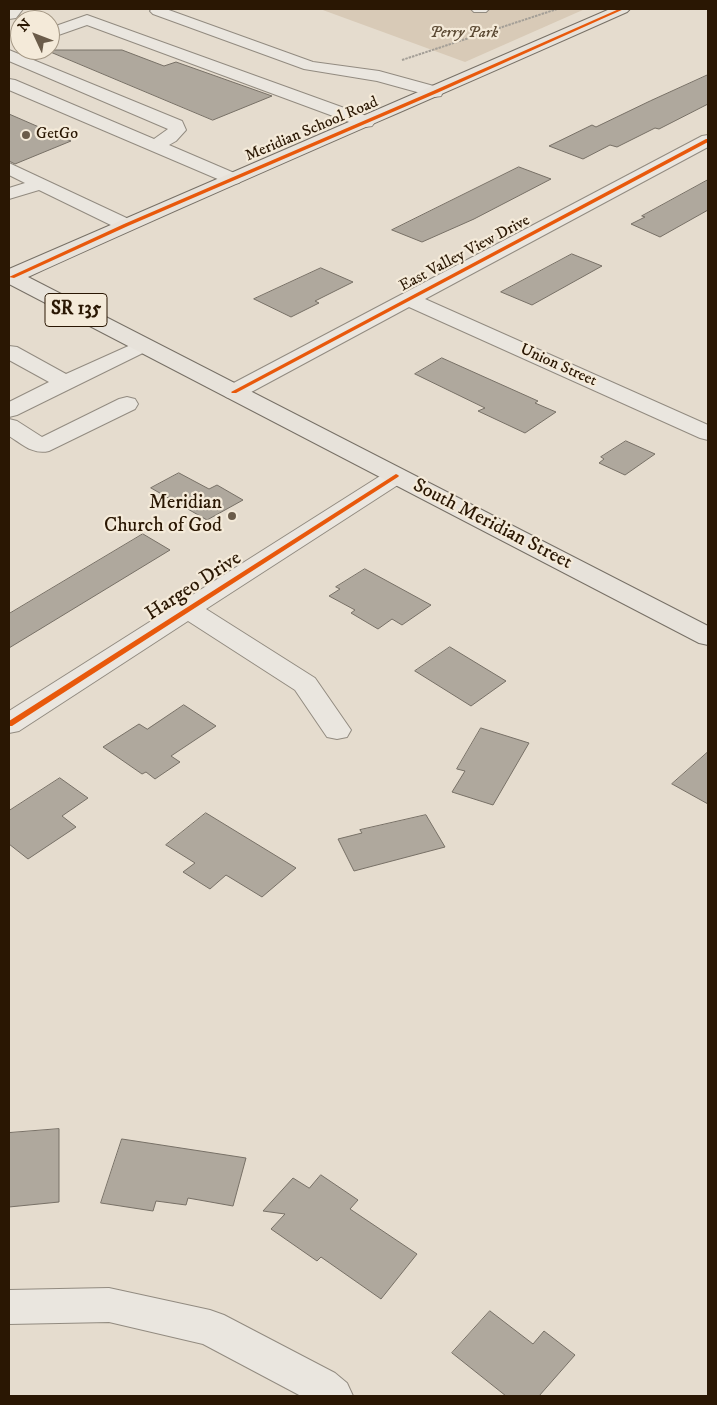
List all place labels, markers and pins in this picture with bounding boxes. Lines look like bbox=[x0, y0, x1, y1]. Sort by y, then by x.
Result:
place label: GetGo bbox=[36, 125, 78, 145]
marker: GetGo bbox=[20, 129, 32, 141]
place label: Meridian Church of God bbox=[104, 492, 222, 539]
marker: Meridian Church of God bbox=[226, 510, 238, 522]

